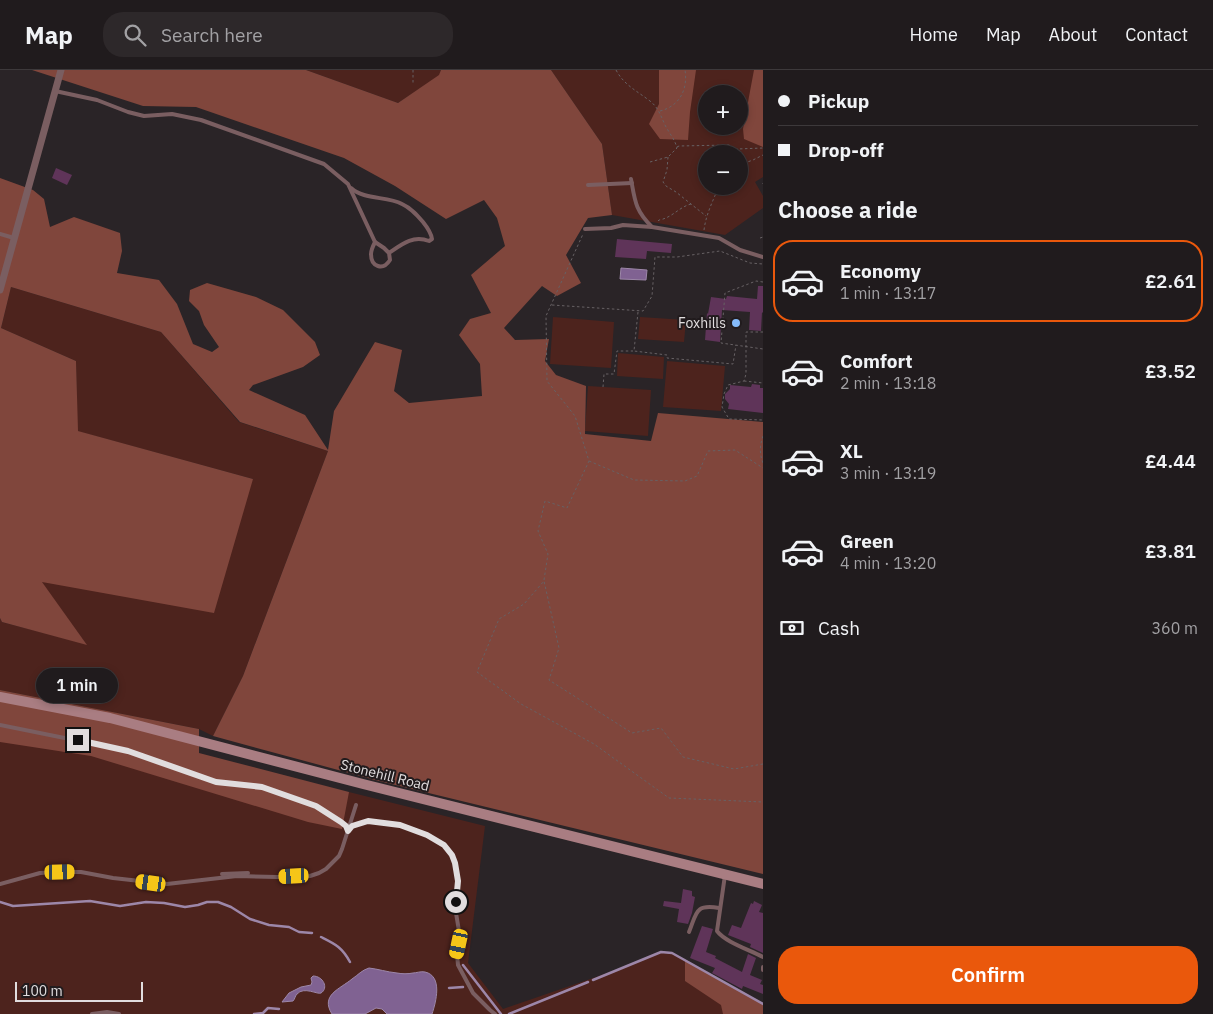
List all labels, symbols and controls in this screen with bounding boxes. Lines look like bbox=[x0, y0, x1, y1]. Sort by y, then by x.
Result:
search box bbox=[103, 12, 453, 57]
text: Map bbox=[25, 19, 73, 51]
icon: search bbox=[121, 21, 149, 49]
text: Search here bbox=[161, 23, 263, 47]
text: Home bbox=[910, 23, 958, 46]
text: Map bbox=[986, 23, 1021, 46]
text: About bbox=[1049, 23, 1097, 46]
text: Contact bbox=[1125, 23, 1188, 46]
map controls bbox=[698, 85, 748, 195]
button: + bbox=[698, 85, 748, 135]
text: Pickup bbox=[808, 89, 869, 113]
text: Drop-off bbox=[808, 138, 884, 162]
button: − bbox=[698, 145, 748, 195]
text: Choose a ride bbox=[778, 195, 918, 224]
icon: car bbox=[780, 259, 825, 304]
text: Economy bbox=[840, 259, 921, 283]
text: £2.61 bbox=[1145, 269, 1196, 293]
text: 1 min · 13:17 bbox=[840, 283, 936, 303]
place label: Foxhills bbox=[678, 314, 726, 332]
marker: Foxhills bbox=[730, 317, 742, 329]
icon: car bbox=[780, 349, 825, 394]
text: Comfort bbox=[840, 349, 913, 373]
text: £3.52 bbox=[1145, 359, 1196, 383]
text: 2 min · 13:18 bbox=[840, 373, 936, 393]
icon: car bbox=[780, 439, 825, 484]
text: XL bbox=[840, 439, 863, 463]
text: £4.44 bbox=[1145, 449, 1196, 473]
text: 3 min · 13:19 bbox=[840, 463, 936, 483]
icon: car bbox=[780, 529, 825, 574]
text: Green bbox=[840, 529, 894, 553]
text: £3.81 bbox=[1145, 539, 1196, 563]
text: 4 min · 13:20 bbox=[840, 553, 936, 573]
icon: cash bbox=[778, 614, 806, 642]
text: Cash bbox=[818, 616, 860, 640]
text: 360 m bbox=[1151, 618, 1198, 638]
callout: 1 min bbox=[37, 668, 119, 702]
text: 1 min bbox=[56, 675, 98, 695]
route end bbox=[67, 729, 89, 751]
street label: Stonehill Road bbox=[339, 755, 431, 795]
car bbox=[44, 864, 75, 880]
car bbox=[278, 868, 309, 884]
car bbox=[135, 873, 166, 893]
route start bbox=[445, 891, 467, 913]
car bbox=[448, 928, 469, 960]
button: Confirm bbox=[778, 946, 1198, 1004]
scale bar bbox=[15, 979, 142, 1002]
text: 100 m bbox=[22, 982, 63, 1000]

